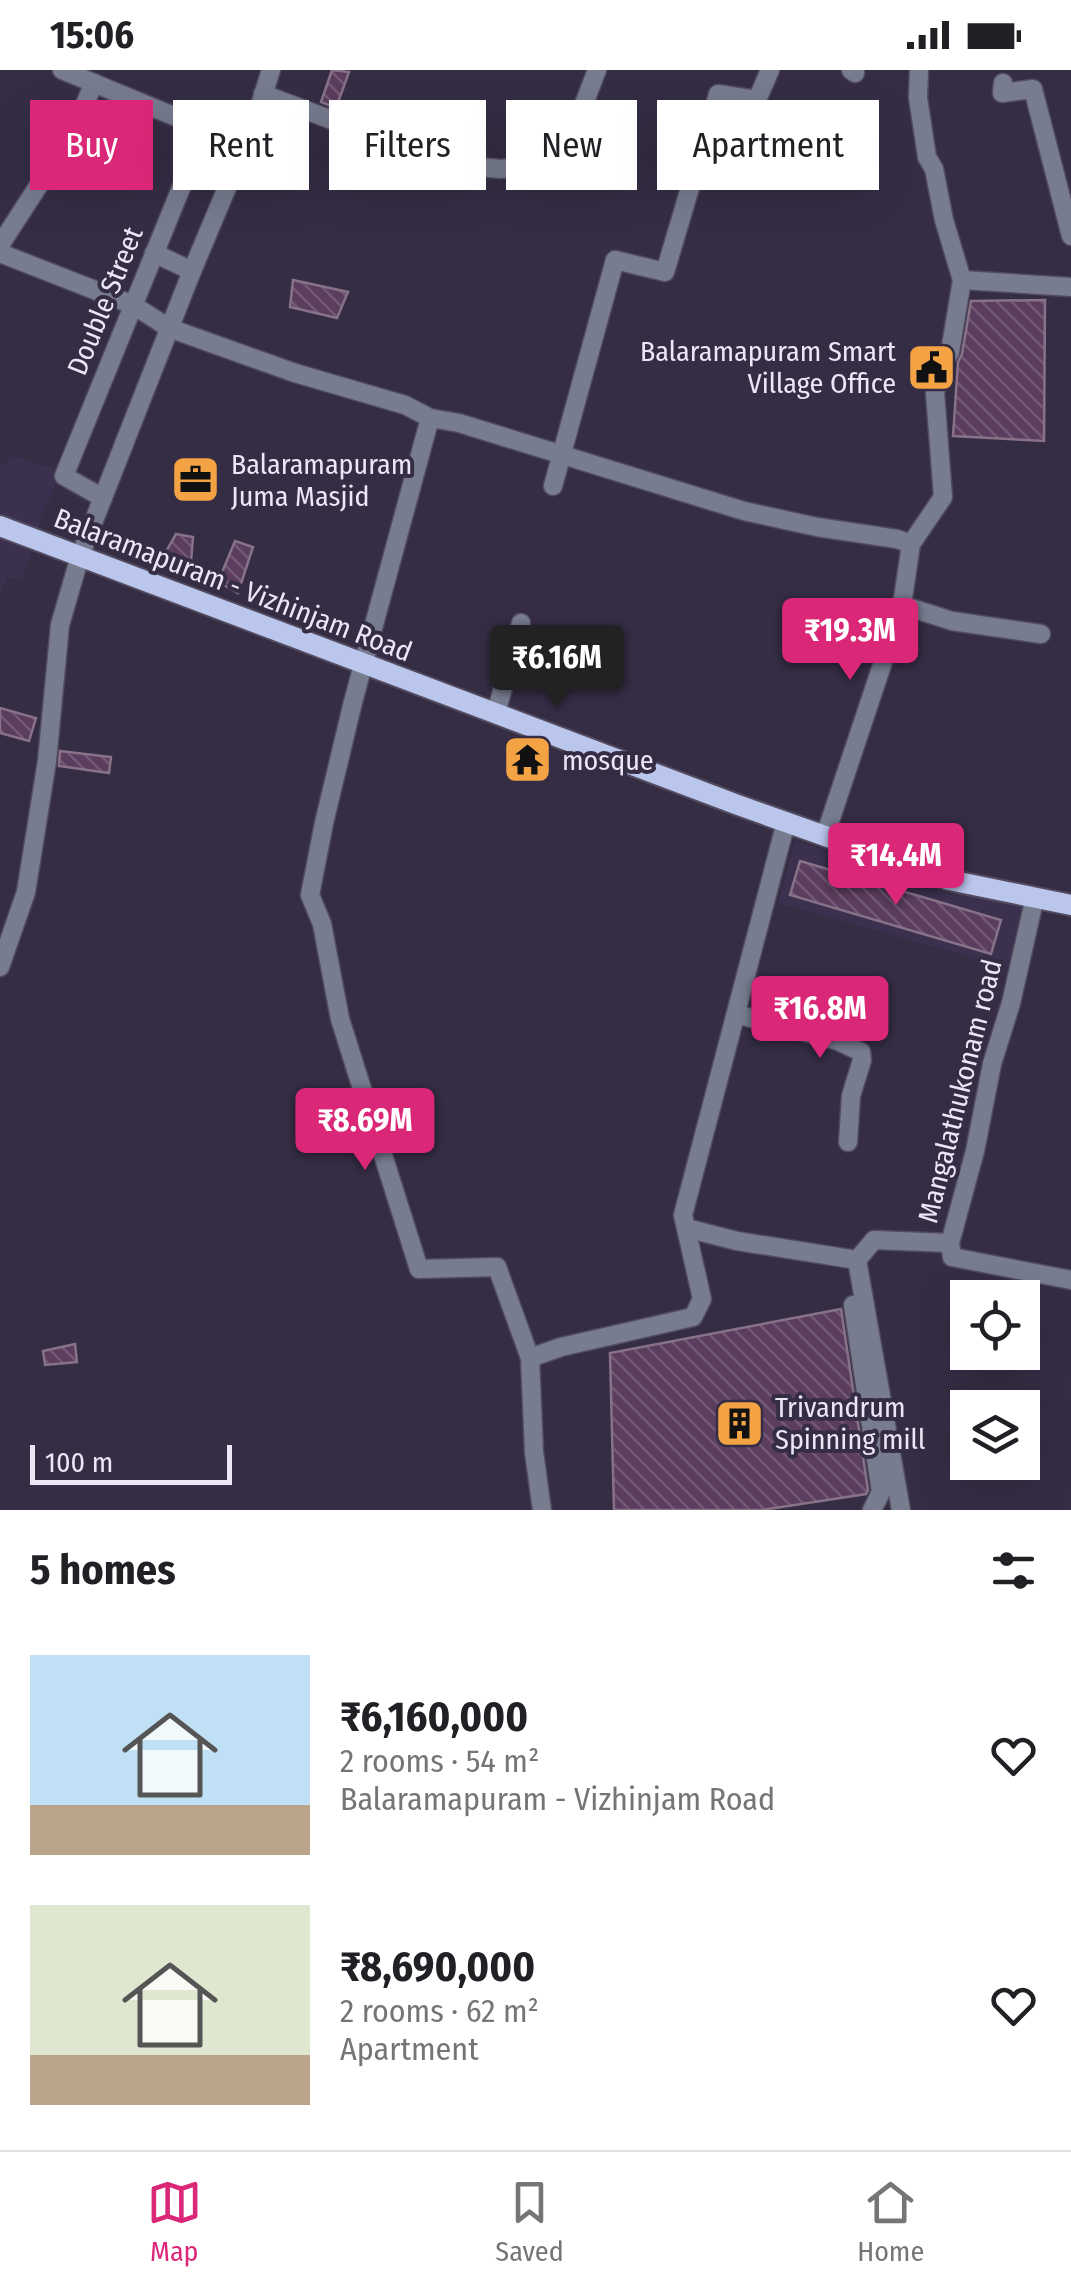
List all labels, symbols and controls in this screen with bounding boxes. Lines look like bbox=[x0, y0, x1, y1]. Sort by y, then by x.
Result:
text: 15:06 bbox=[50, 12, 134, 58]
chip: Buy bbox=[30, 100, 153, 190]
chip: Rent bbox=[173, 100, 309, 190]
chip: Filters bbox=[329, 100, 486, 190]
chip: New bbox=[506, 100, 637, 190]
chip: Apartment bbox=[657, 100, 879, 190]
street label: Double Street bbox=[60, 221, 150, 380]
place label: Balaramapuram Smart Village Office bbox=[640, 335, 897, 400]
public building icon: Balaramapuram Smart Village Office bbox=[905, 341, 957, 393]
place label: Balaramapuram Juma Masjid bbox=[231, 448, 412, 513]
office icon: Balaramapuram Juma Masjid bbox=[170, 454, 222, 506]
street label: Balaramapuram - Vizhinjam Road bbox=[49, 501, 417, 669]
pin: ₹19.3M bbox=[769, 598, 931, 683]
text: ₹19.3M bbox=[804, 611, 896, 649]
pin: ₹6.16M bbox=[476, 625, 638, 710]
text: ₹6.16M bbox=[512, 638, 602, 676]
temple icon: mosque bbox=[501, 734, 553, 786]
place label: mosque bbox=[562, 744, 654, 777]
pin: ₹14.4M bbox=[815, 823, 977, 908]
text: ₹14.4M bbox=[850, 836, 942, 874]
street label: Mangalathukonam road bbox=[911, 956, 1009, 1226]
pin: ₹16.8M bbox=[739, 976, 901, 1061]
text: ₹16.8M bbox=[773, 989, 867, 1027]
pin: ₹8.69M bbox=[284, 1088, 446, 1173]
text: ₹8.69M bbox=[317, 1101, 413, 1139]
map controls bbox=[950, 1280, 1040, 1480]
button: locate bbox=[950, 1280, 1040, 1370]
button: layers bbox=[950, 1390, 1040, 1480]
place label: Trivandrum Spinning mill bbox=[775, 1391, 925, 1456]
building icon: Trivandrum Spinning mill bbox=[714, 1397, 766, 1449]
scale bar bbox=[30, 1440, 232, 1484]
text: 100 m bbox=[45, 1446, 113, 1479]
icon: filters bbox=[986, 1543, 1041, 1598]
text: 5 homes bbox=[30, 1545, 176, 1595]
text: ₹6,160,000 bbox=[340, 1692, 528, 1742]
icon: home bbox=[110, 1695, 230, 1815]
icon: heart bbox=[986, 1728, 1041, 1783]
text: 2 rooms · 54 m² bbox=[340, 1742, 539, 1780]
text: Balaramapuram - Vizhinjam Road bbox=[340, 1780, 775, 1818]
text: ₹8,690,000 bbox=[340, 1942, 535, 1992]
icon: home bbox=[110, 1945, 230, 2065]
icon: heart bbox=[986, 1978, 1041, 2033]
text: 2 rooms · 62 m² bbox=[340, 1992, 539, 2030]
text: Apartment bbox=[340, 2030, 479, 2068]
tab: Map bbox=[147, 2175, 202, 2268]
tab: Saved bbox=[495, 2175, 564, 2268]
tab: Home bbox=[857, 2175, 924, 2268]

